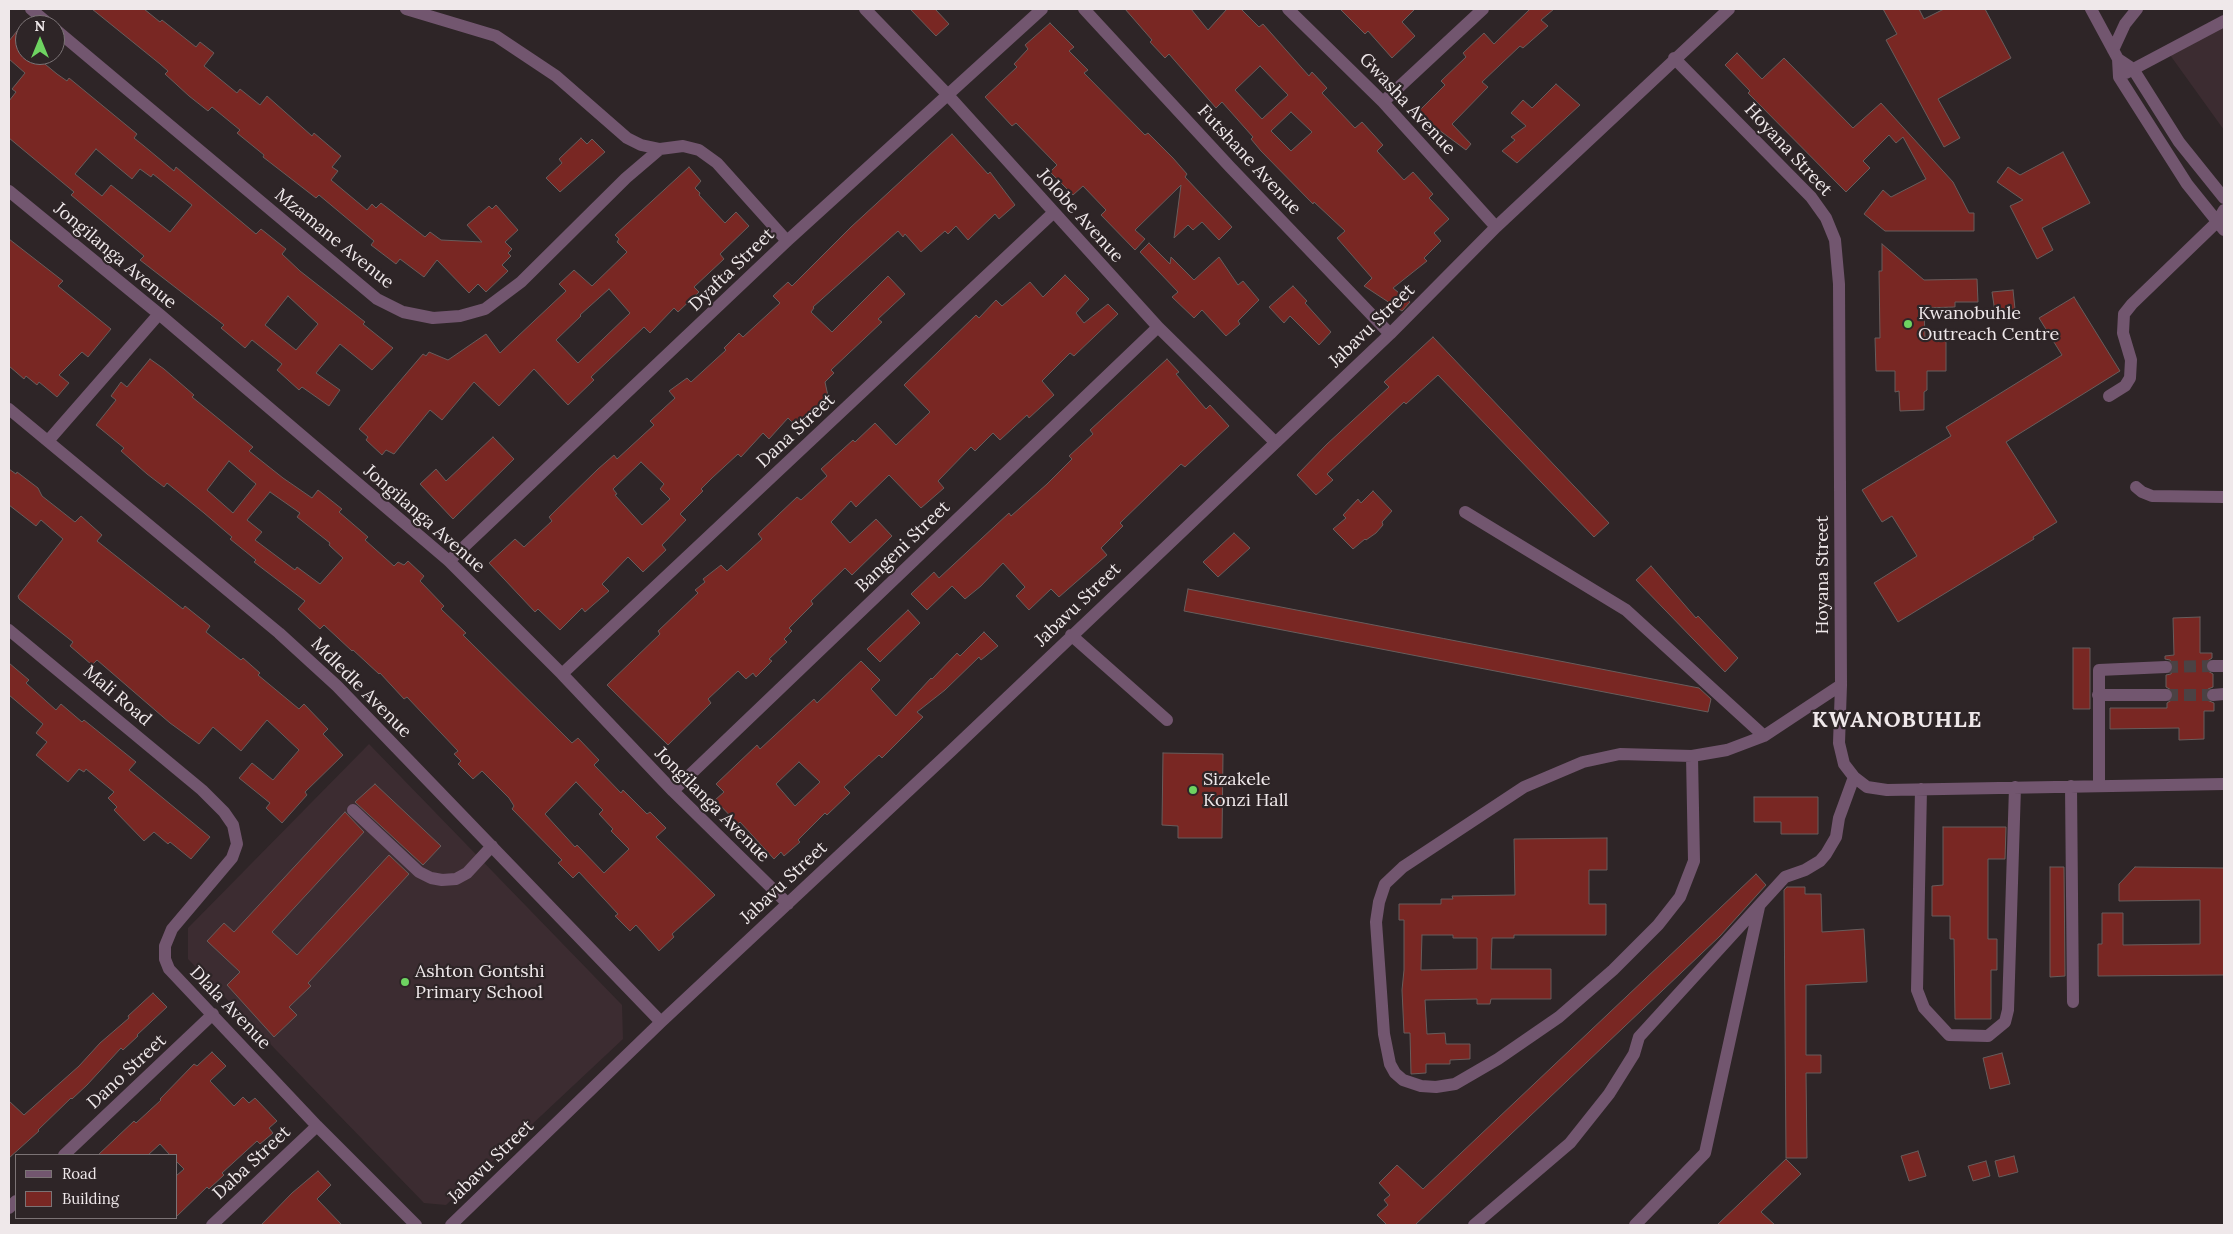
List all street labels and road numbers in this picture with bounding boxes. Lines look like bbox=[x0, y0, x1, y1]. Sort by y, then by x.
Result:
street label: Gwasha Avenue bbox=[1354, 49, 1460, 159]
street label: Hoyana Street bbox=[1740, 99, 1836, 201]
street label: Futshane Avenue bbox=[1193, 101, 1305, 219]
street label: Jolobe Avenue bbox=[1032, 165, 1128, 267]
street label: Mzamane Avenue bbox=[270, 184, 398, 294]
street label: Jongilanga Avenue bbox=[49, 198, 181, 314]
street label: Dyafta Street bbox=[685, 224, 779, 316]
street label: Jabavu Street bbox=[1325, 280, 1419, 372]
street label: Dana Street bbox=[753, 389, 839, 473]
street label: Jongilanga Avenue bbox=[359, 460, 489, 578]
street label: Bangeni Street bbox=[851, 497, 955, 597]
street label: Hoyana Street bbox=[1812, 516, 1834, 634]
street label: Jabavu Street bbox=[1031, 559, 1125, 651]
street label: Mdledle Avenue bbox=[306, 633, 416, 743]
street label: Mali Road bbox=[79, 661, 155, 731]
street label: Jongilanga Avenue bbox=[650, 743, 774, 867]
street label: Jabavu Street bbox=[736, 837, 832, 929]
street label: Dlala Avenue bbox=[185, 962, 275, 1054]
street label: Dano Street bbox=[83, 1030, 171, 1114]
street label: Jabavu Street bbox=[444, 1116, 538, 1208]
street label: Daba Street bbox=[209, 1122, 295, 1204]

